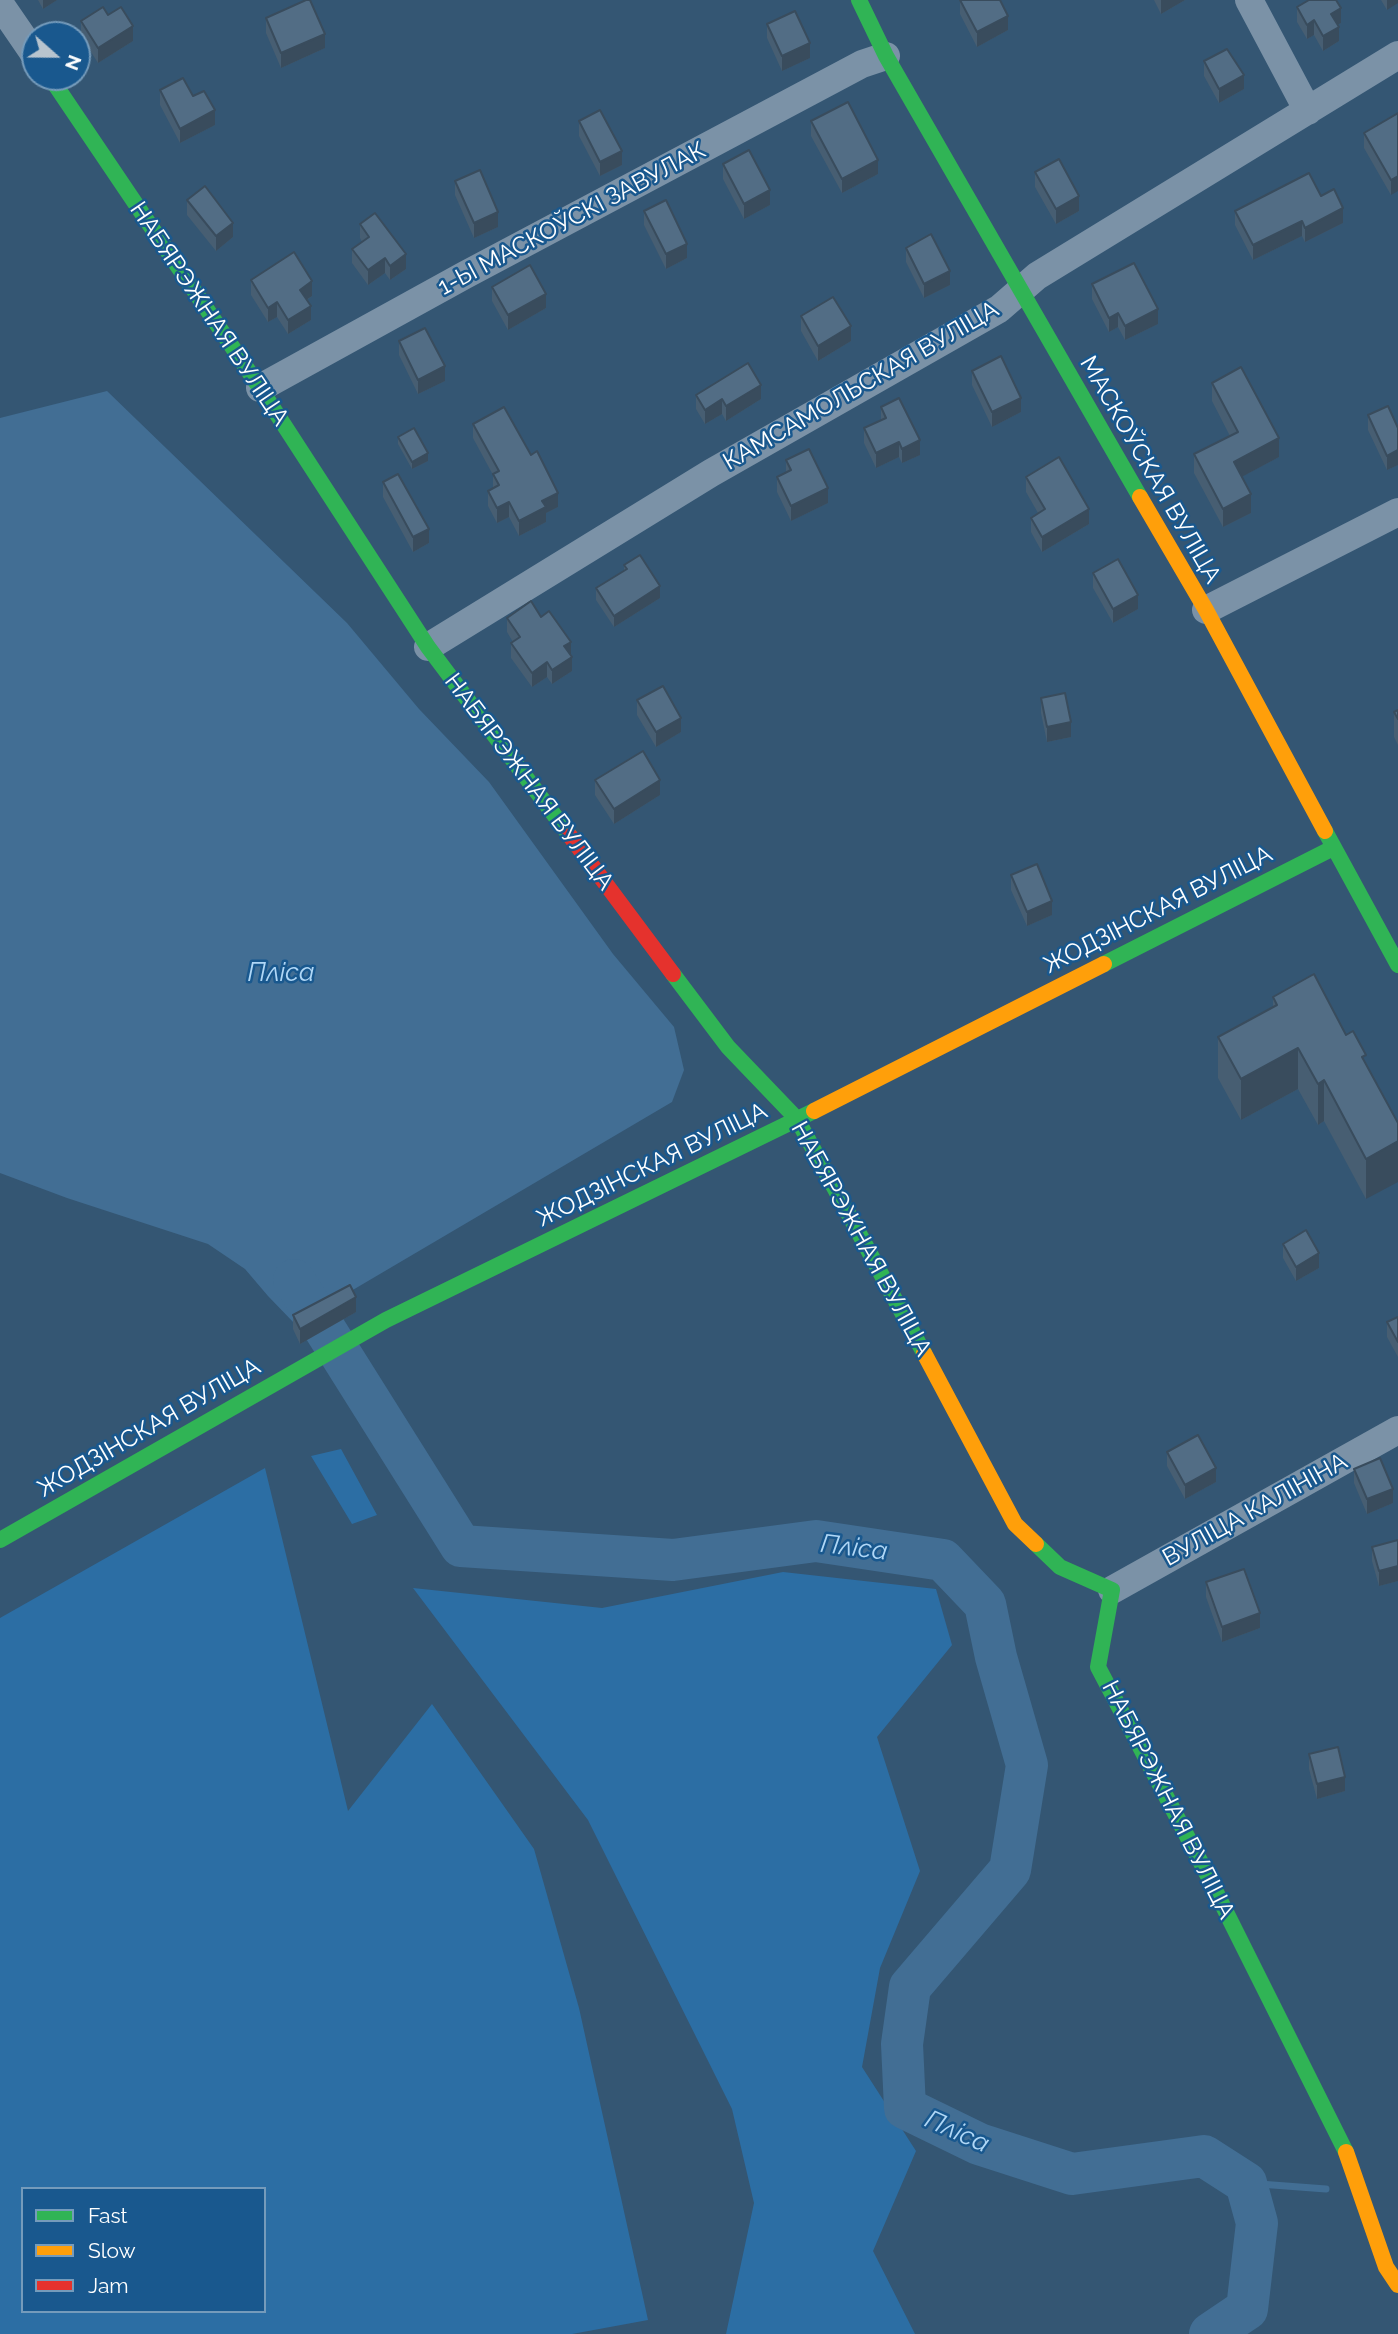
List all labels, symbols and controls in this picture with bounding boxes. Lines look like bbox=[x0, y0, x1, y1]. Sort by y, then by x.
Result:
north arrow bbox=[21, 21, 91, 91]
text: N bbox=[61, 52, 87, 74]
street label: 1-Ы МАСКОЎСКІ ЗАВУЛАК bbox=[433, 136, 711, 302]
street label: НАБЯРЭЖНАЯ ВУЛІЦА bbox=[123, 197, 295, 431]
street label: КАМСАМОЛЬСКАЯ ВУЛІЦА bbox=[718, 295, 1004, 477]
street label: МАСКОЎСКАЯ ВУЛІЦА bbox=[1073, 351, 1227, 589]
street label: НАБЯРЭЖНАЯ ВУЛІЦА bbox=[438, 668, 620, 896]
street label: ЖОДЗІНСКАЯ ВУЛІЦА bbox=[1039, 840, 1277, 980]
water label: Пліса bbox=[247, 957, 315, 989]
street label: ЖОДЗІНСКАЯ ВУЛІЦА bbox=[532, 1097, 772, 1233]
street label: НАБЯРЭЖНАЯ ВУЛІЦА bbox=[784, 1117, 938, 1361]
street label: ЖОДЗІНСКАЯ ВУЛІЦА bbox=[32, 1352, 266, 1504]
street label: ВУЛІЦА КАЛІНІНА bbox=[1158, 1447, 1352, 1573]
water label: Пліса bbox=[819, 1528, 889, 1568]
street label: НАБЯРЭЖНАЯ ВУЛІЦА bbox=[1095, 1676, 1241, 1924]
water label: Пліса bbox=[920, 2104, 994, 2160]
legend bbox=[21, 2187, 266, 2313]
text: Fast bbox=[88, 2203, 128, 2228]
text: Slow bbox=[88, 2238, 136, 2263]
text: Jam bbox=[88, 2273, 129, 2298]

